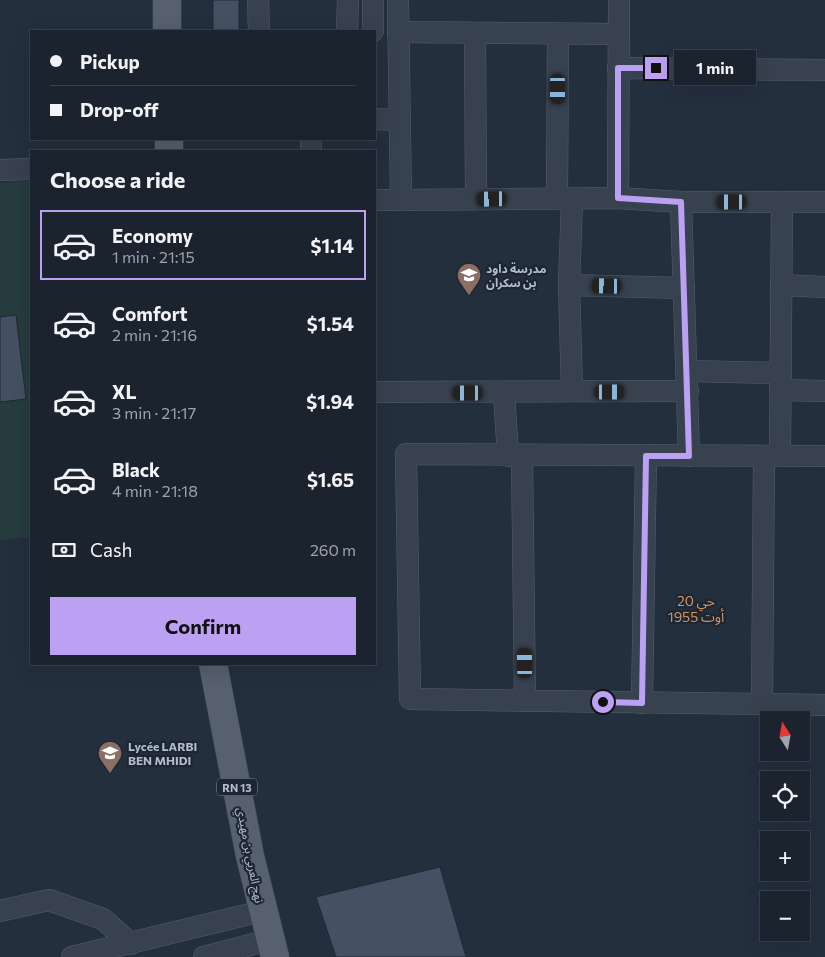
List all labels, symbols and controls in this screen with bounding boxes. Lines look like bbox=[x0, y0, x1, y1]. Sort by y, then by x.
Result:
text: Pickup bbox=[80, 50, 140, 73]
callout: 1 min bbox=[674, 50, 756, 86]
route end bbox=[645, 57, 667, 79]
text: 1 min bbox=[696, 58, 734, 77]
car bbox=[550, 74, 565, 104]
text: Drop-off bbox=[80, 98, 159, 121]
text: Choose a ride bbox=[50, 166, 185, 193]
car bbox=[476, 191, 507, 207]
car bbox=[717, 195, 747, 210]
icon: car bbox=[52, 223, 97, 268]
text: Economy bbox=[112, 224, 193, 247]
text: $1.14 bbox=[311, 234, 354, 257]
text: 1 min · 21:15 bbox=[112, 247, 195, 266]
place label: مدرسة داود بن سكران bbox=[486, 261, 546, 290]
school or university icon: مدرسة داود بن سكران bbox=[456, 262, 482, 296]
car bbox=[591, 278, 622, 294]
icon: car bbox=[52, 301, 97, 346]
text: Comfort bbox=[112, 302, 188, 325]
text: $1.54 bbox=[307, 312, 354, 335]
text: 2 min · 21:16 bbox=[112, 325, 197, 344]
icon: car bbox=[52, 379, 97, 424]
text: XL bbox=[112, 380, 137, 403]
car bbox=[595, 385, 625, 400]
car bbox=[453, 386, 483, 401]
text: $1.94 bbox=[306, 390, 354, 413]
text: 3 min · 21:17 bbox=[112, 403, 196, 422]
icon: car bbox=[52, 457, 97, 502]
text: Black bbox=[112, 458, 160, 481]
text: $1.65 bbox=[307, 468, 354, 491]
text: 4 min · 21:18 bbox=[112, 481, 198, 500]
icon: cash bbox=[50, 536, 78, 564]
text: Cash bbox=[90, 538, 132, 561]
text: 260 m bbox=[310, 540, 356, 559]
district label: حي 20 أوت 1955 bbox=[668, 592, 725, 626]
button: Confirm bbox=[50, 597, 356, 655]
car bbox=[517, 648, 532, 678]
route start bbox=[592, 691, 614, 713]
north arrow bbox=[760, 711, 810, 761]
map controls bbox=[760, 711, 810, 941]
place label: Lycée LARBI BEN MHIDI bbox=[128, 739, 197, 767]
school or university icon: Lycée LARBI BEN MHIDI bbox=[97, 740, 123, 774]
button: locate bbox=[760, 771, 810, 821]
road number: RN 13 bbox=[217, 779, 257, 796]
street label: نهج العربي بن مهيدي bbox=[231, 806, 267, 905]
button: + bbox=[760, 831, 810, 881]
button: − bbox=[760, 891, 810, 941]

